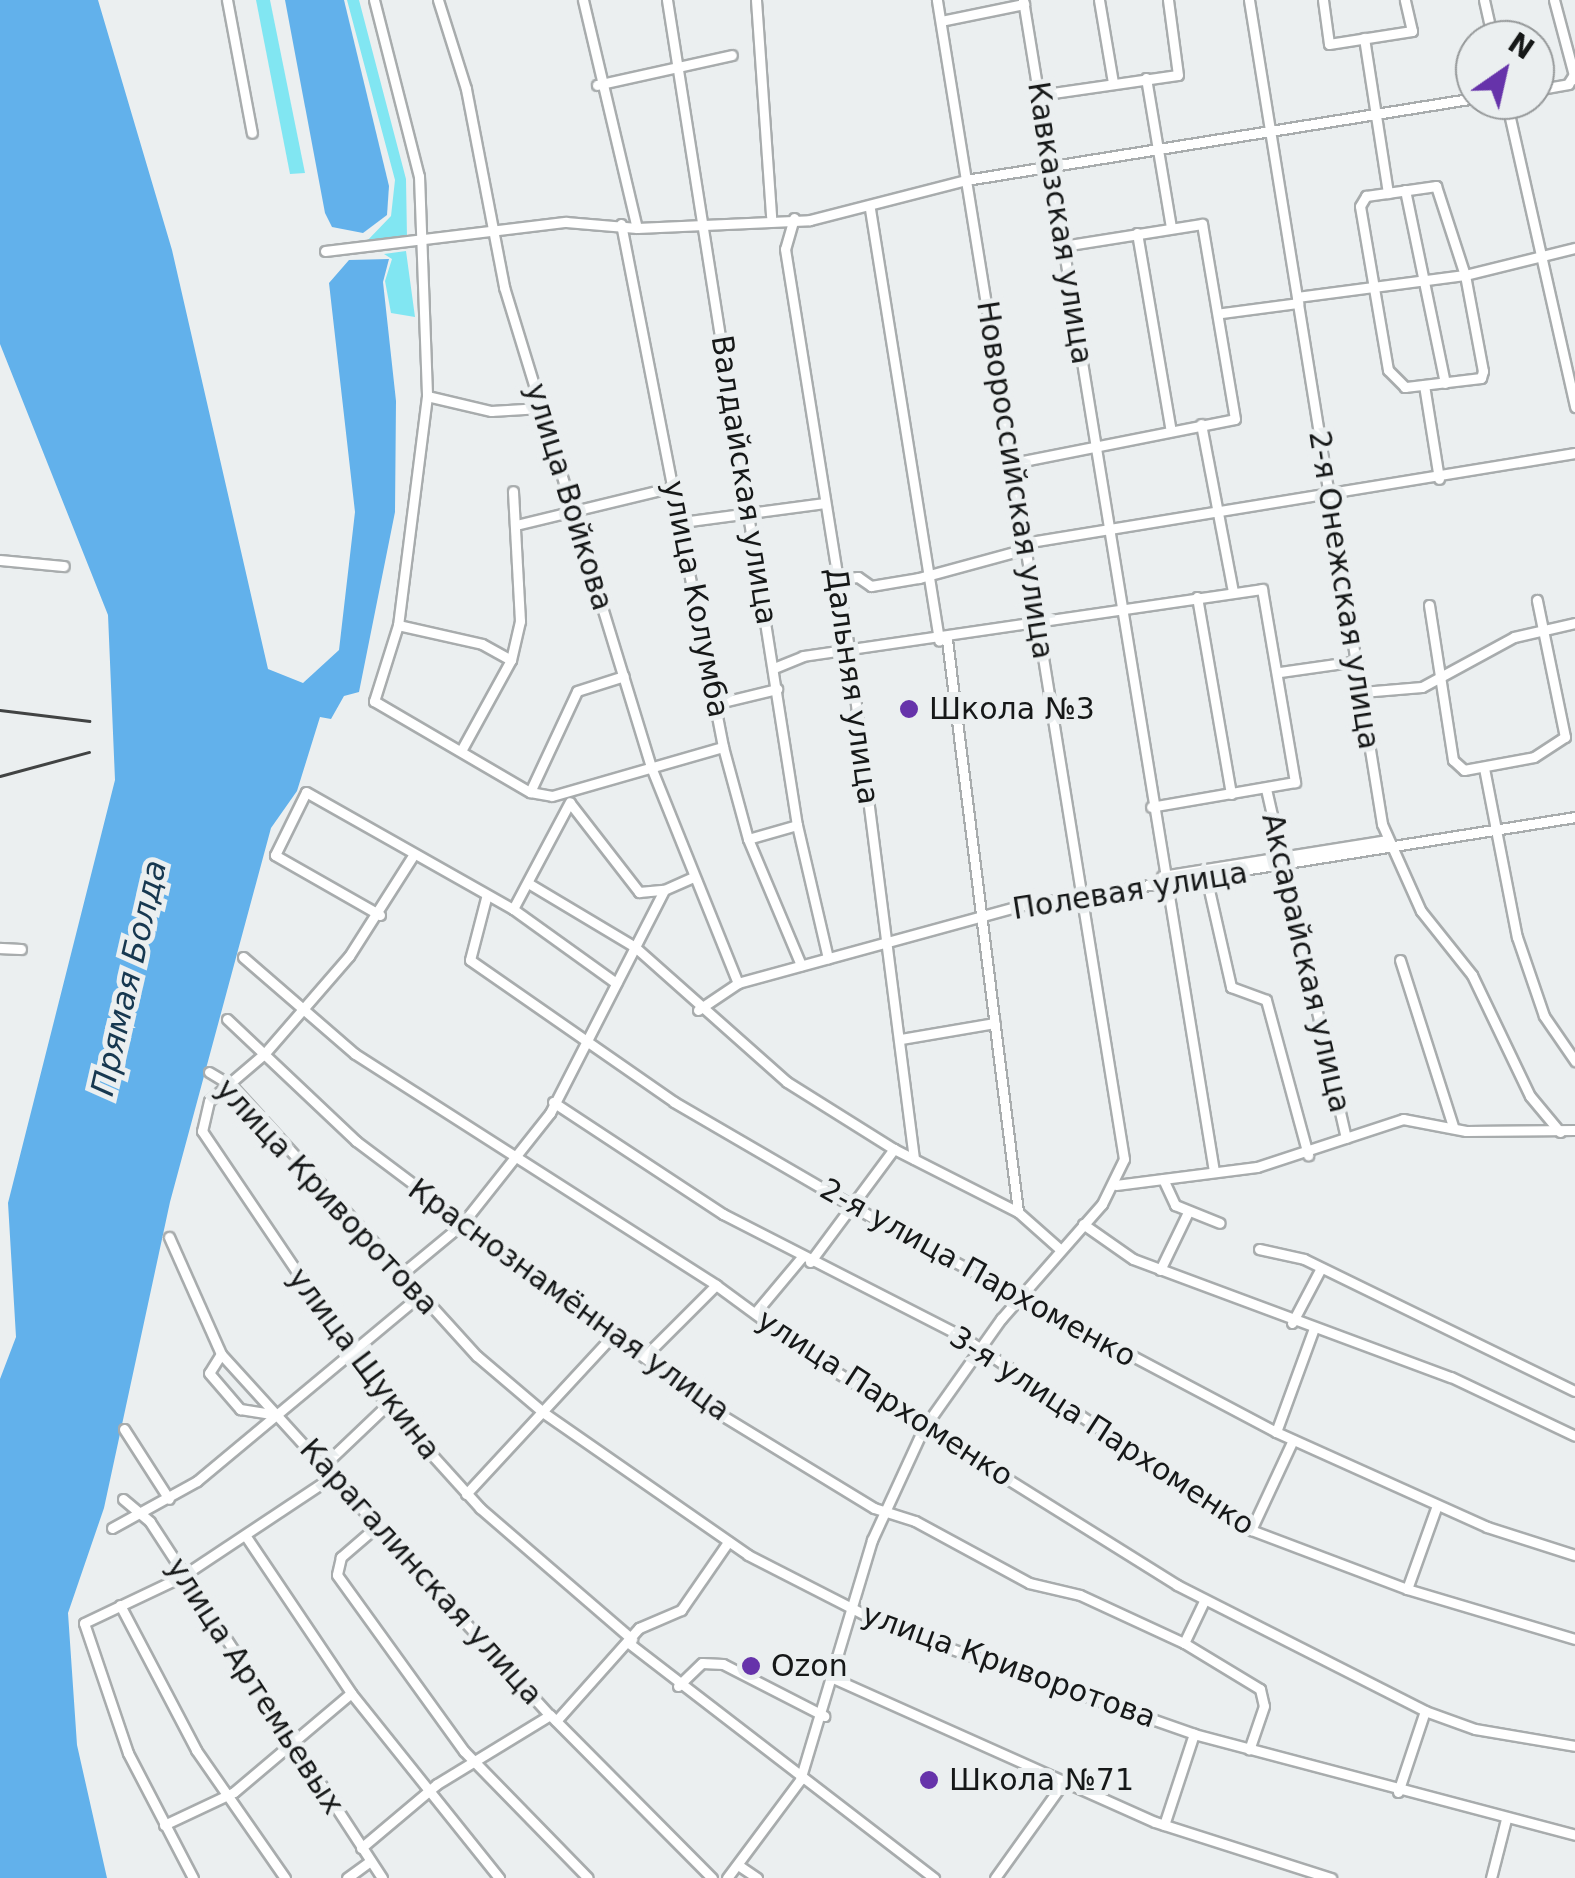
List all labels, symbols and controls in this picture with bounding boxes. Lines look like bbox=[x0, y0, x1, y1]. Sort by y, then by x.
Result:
north arrow bbox=[1455, 20, 1555, 120]
text: N bbox=[1502, 26, 1540, 67]
street label: Кавказская улица bbox=[1020, 79, 1100, 367]
street label: Новороссийская улица bbox=[969, 298, 1061, 662]
street label: Валдайская улица bbox=[703, 333, 785, 627]
street label: улица Войкова bbox=[517, 379, 621, 615]
street label: 2-я Онежская улица bbox=[1301, 428, 1387, 752]
street label: улица Колумба bbox=[655, 477, 737, 721]
street label: Дальняя улица bbox=[818, 565, 886, 807]
place label: Школа №3 bbox=[929, 691, 1095, 727]
marker: Школа №3 bbox=[898, 698, 920, 720]
street label: Аксарайская улица bbox=[1254, 810, 1358, 1116]
street label: Полевая улица bbox=[1010, 855, 1250, 927]
water label: Прямая Болда bbox=[83, 857, 175, 1099]
street label: улица Криворотова bbox=[208, 1071, 446, 1323]
street label: Краснознамённая улица bbox=[401, 1171, 737, 1429]
street label: 2-я улица Пархоменко bbox=[814, 1171, 1142, 1375]
street label: улица Щукина bbox=[280, 1261, 448, 1467]
street label: улица Пархоменко bbox=[750, 1302, 1020, 1494]
street label: 3-я улица Пархоменко bbox=[943, 1319, 1261, 1543]
street label: Карагалинская улица bbox=[292, 1432, 550, 1712]
street label: улица Артемьевых bbox=[159, 1551, 351, 1821]
street label: улица Криворотова bbox=[857, 1596, 1161, 1736]
place label: Ozon bbox=[771, 1648, 848, 1684]
marker: Ozon bbox=[740, 1655, 762, 1677]
place label: Школа №71 bbox=[949, 1762, 1134, 1798]
marker: Школа №71 bbox=[918, 1769, 940, 1791]

